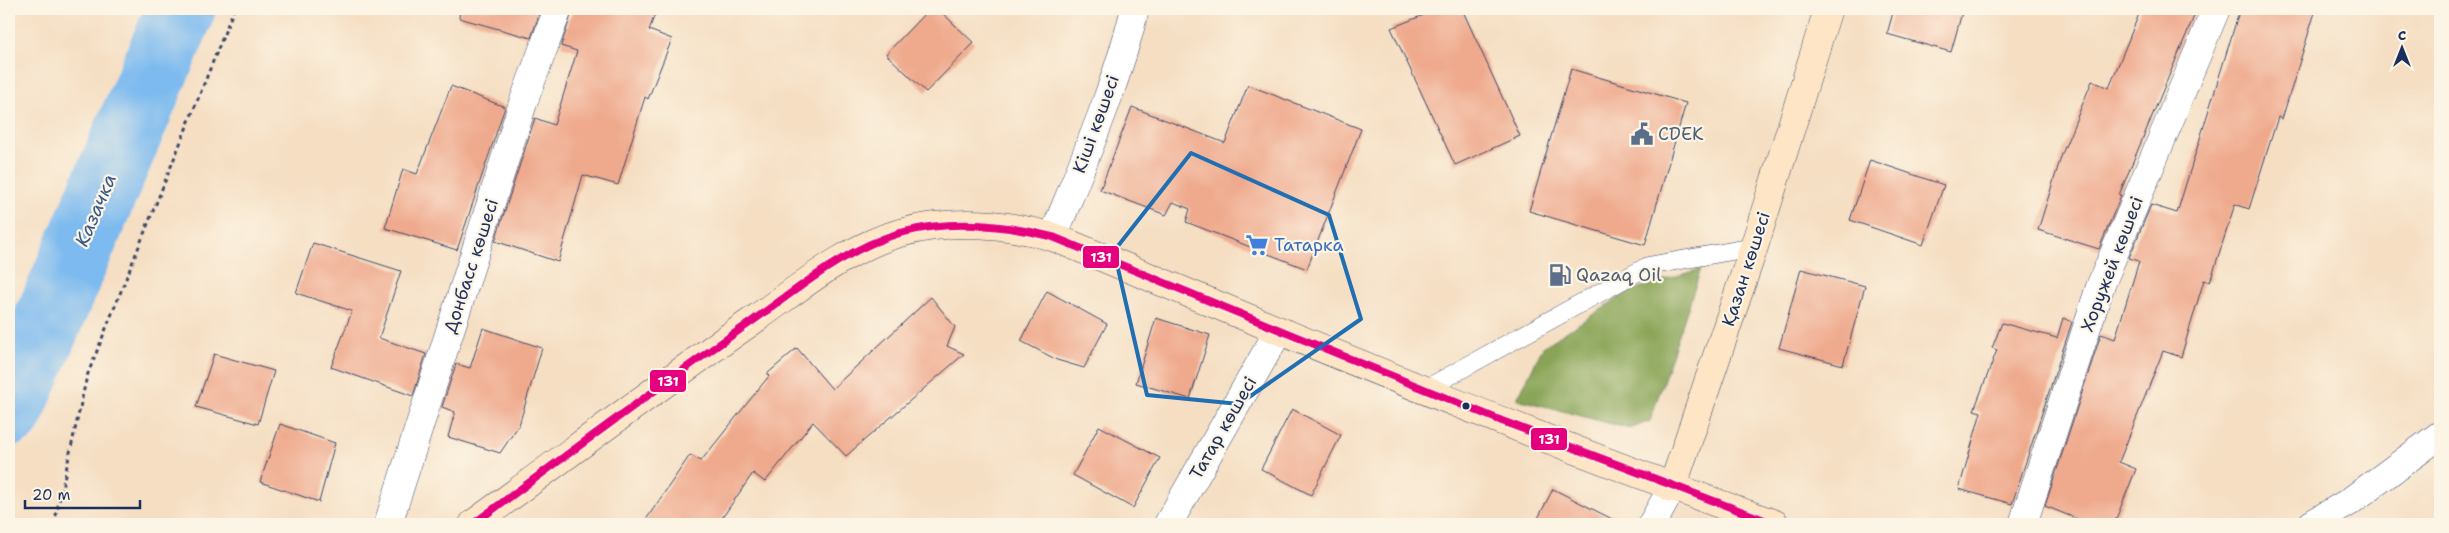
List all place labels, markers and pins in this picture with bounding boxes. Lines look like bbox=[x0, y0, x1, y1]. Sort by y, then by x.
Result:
public building icon: CDEK bbox=[1629, 121, 1655, 147]
place label: CDEK bbox=[1658, 122, 1704, 146]
supermarket icon: Татарка bbox=[1244, 232, 1270, 258]
place label: Татарка bbox=[1274, 233, 1344, 257]
fuel station icon: Qazaq Oil bbox=[1547, 262, 1573, 288]
place label: Qazaq Oil bbox=[1576, 263, 1662, 287]
unlabelled marker bbox=[1461, 401, 1471, 411]

